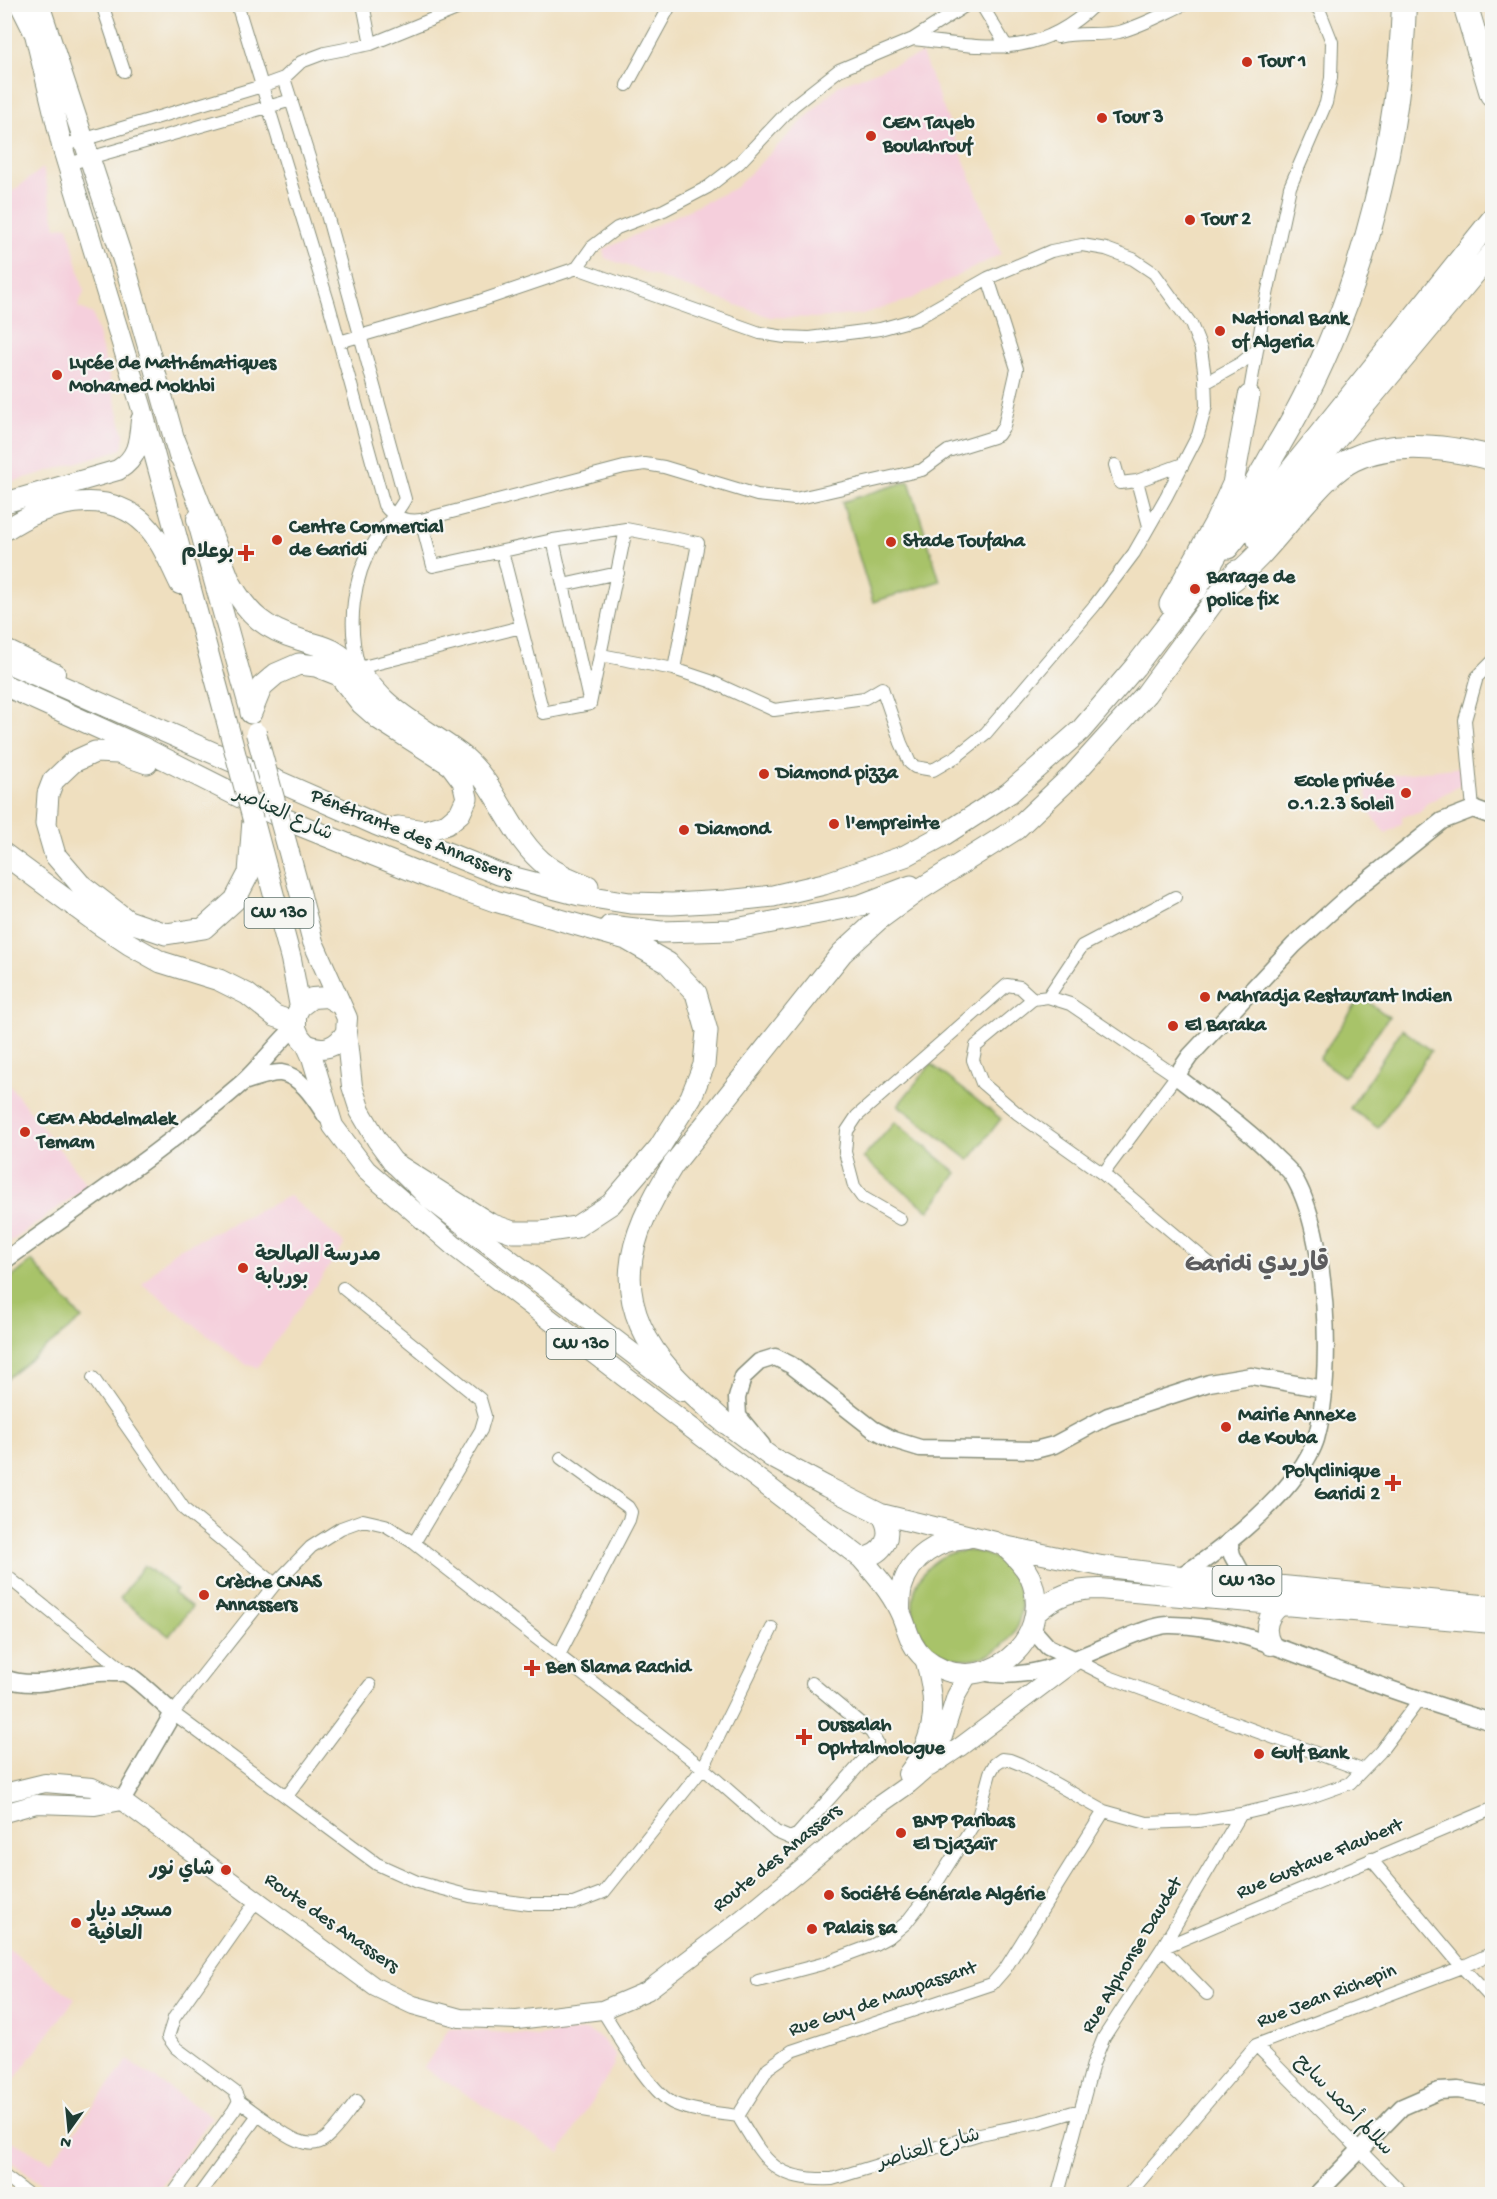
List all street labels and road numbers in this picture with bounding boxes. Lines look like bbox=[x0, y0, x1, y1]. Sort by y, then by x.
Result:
street label: شارع العناصر bbox=[228, 781, 336, 847]
street label: Pénétrante des Annassers bbox=[306, 785, 516, 887]
road number: CW 130 bbox=[244, 898, 314, 928]
road number: CW 130 bbox=[546, 1329, 616, 1359]
road number: CW 130 bbox=[1212, 1566, 1282, 1596]
street label: Route des Anassers bbox=[709, 1799, 848, 1918]
street label: Rue Gustave Flaubert bbox=[1233, 1814, 1408, 1905]
street label: Route des Anassers bbox=[259, 1869, 403, 1980]
street label: Rue Alphonse Daudet bbox=[1077, 1872, 1190, 2038]
street label: Rue Guy de Maupassant bbox=[786, 1956, 982, 2043]
street label: Rue Jean Richepin bbox=[1254, 1960, 1400, 2034]
street label: سلالم أحمد سايح bbox=[1289, 2048, 1399, 2161]
street label: شارع العناصر bbox=[873, 2123, 983, 2176]

